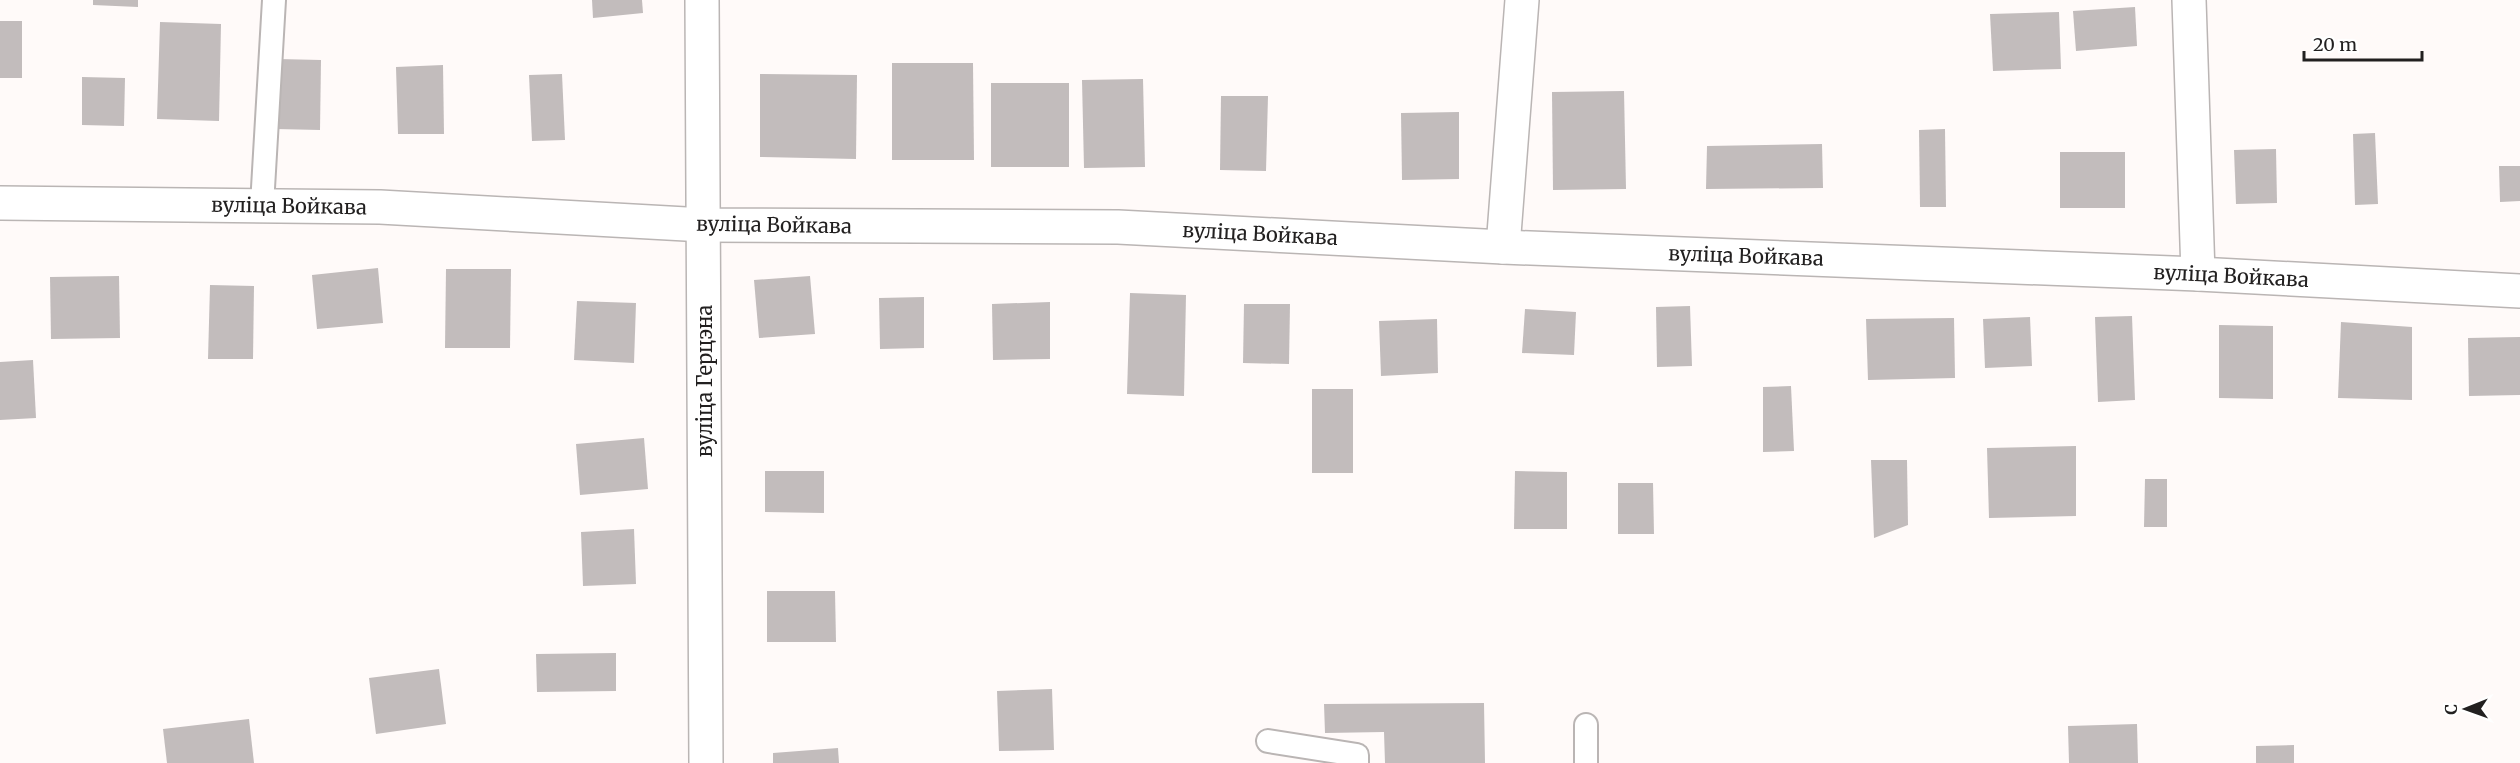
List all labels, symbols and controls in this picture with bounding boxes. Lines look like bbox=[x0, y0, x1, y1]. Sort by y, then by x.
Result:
scale bar bbox=[2304, 24, 2422, 62]
text: 20 m bbox=[2313, 33, 2357, 56]
street label: вуліца Войкава bbox=[211, 192, 367, 219]
street label: вуліца Войкава bbox=[696, 211, 852, 238]
street label: вуліца Войкава bbox=[1182, 217, 1339, 250]
street label: вуліца Войкава bbox=[1668, 240, 1825, 271]
street label: вуліца Войкава bbox=[2153, 259, 2310, 292]
street label: вуліца Герцэна bbox=[692, 304, 717, 457]
north arrow bbox=[2436, 679, 2496, 739]
text: С bbox=[2441, 704, 2461, 715]

